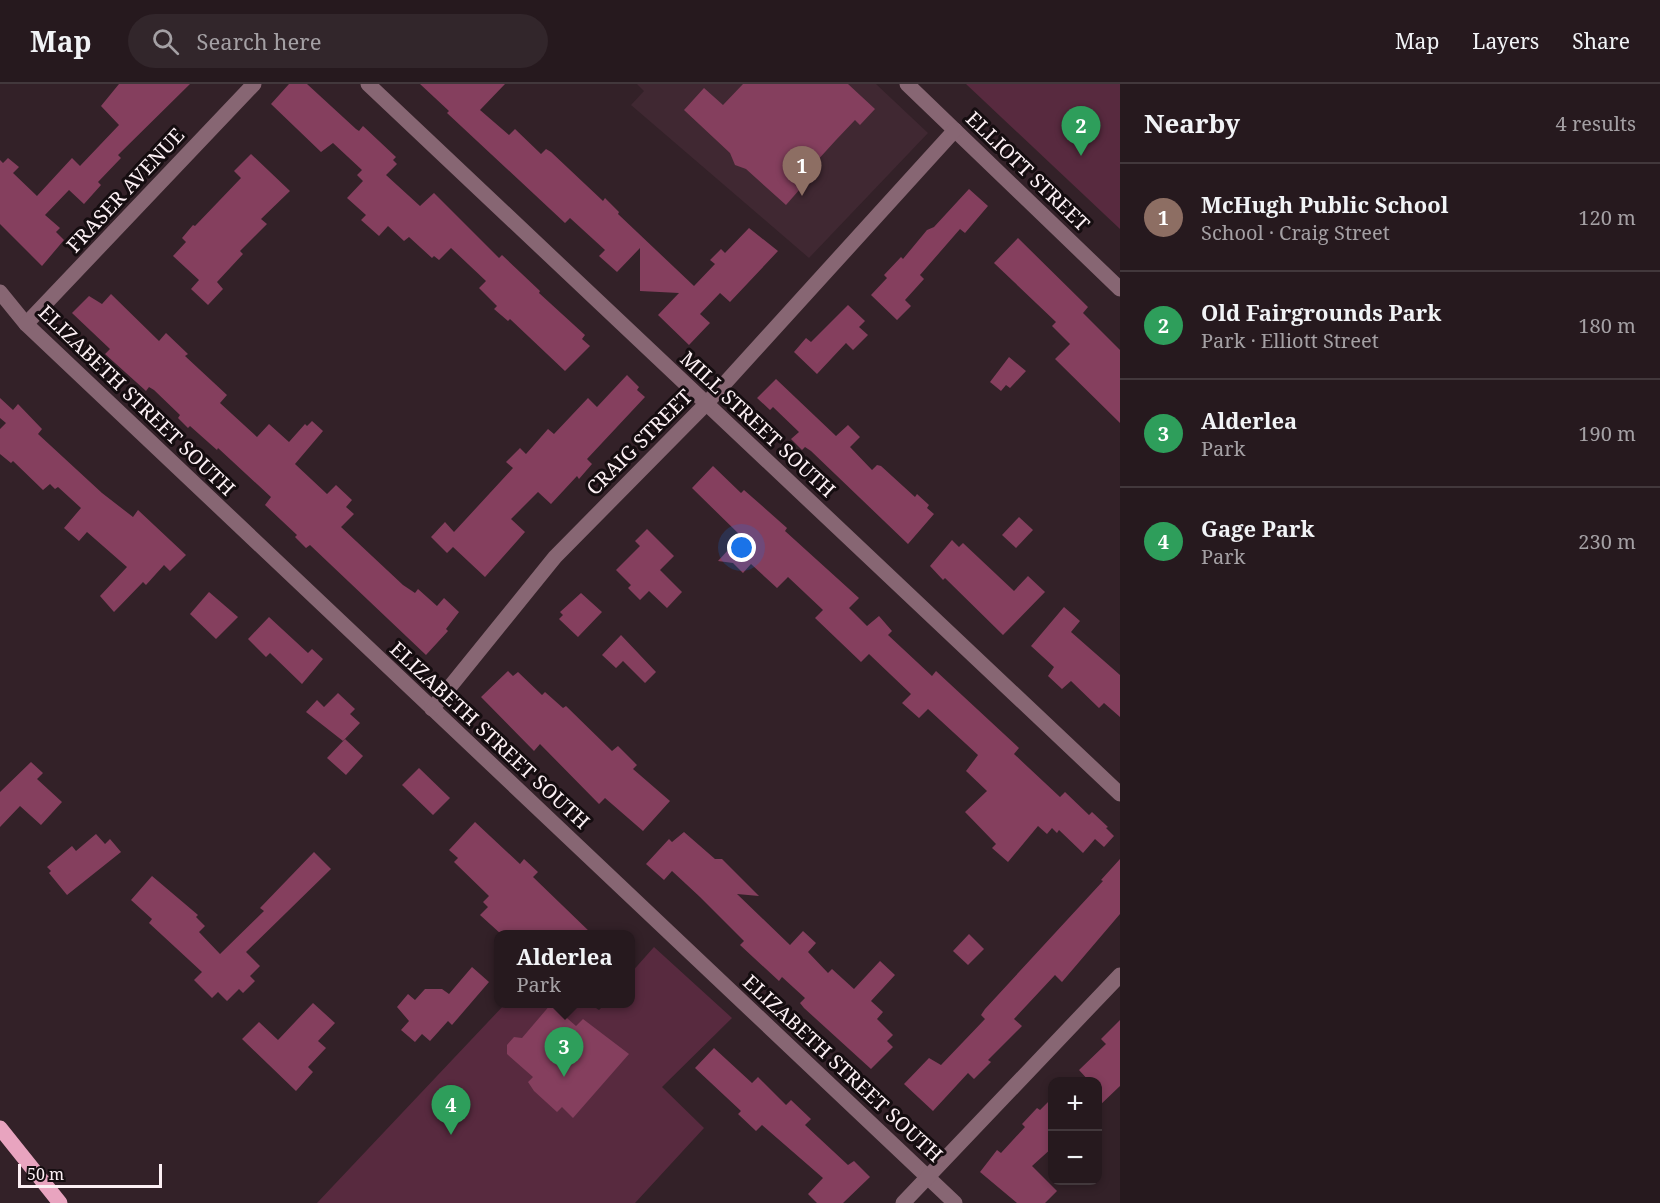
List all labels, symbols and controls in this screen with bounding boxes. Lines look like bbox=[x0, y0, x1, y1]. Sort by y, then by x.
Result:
search box bbox=[128, 14, 548, 68]
text: Map bbox=[30, 22, 92, 60]
icon: search bbox=[149, 25, 182, 58]
text: Search here bbox=[197, 26, 321, 56]
text: Map bbox=[1395, 27, 1439, 55]
text: Layers bbox=[1472, 27, 1539, 55]
text: Share bbox=[1572, 27, 1630, 55]
street label: ELLIOTT STREET bbox=[960, 105, 1096, 237]
text: Nearby bbox=[1144, 105, 1240, 141]
pin: 2 bbox=[1062, 106, 1100, 156]
text: 4 results bbox=[1556, 110, 1636, 137]
street label: FRASER AVENUE bbox=[60, 122, 190, 258]
pin: 1 bbox=[782, 147, 822, 196]
text: McHugh Public School bbox=[1201, 189, 1449, 219]
text: 1 bbox=[1158, 204, 1169, 231]
text: 120 m bbox=[1578, 204, 1636, 231]
text: School · Craig Street bbox=[1201, 219, 1390, 246]
text: Old Fairgrounds Park bbox=[1201, 297, 1441, 327]
street label: ELIZABETH STREET SOUTH bbox=[33, 299, 241, 501]
text: 2 bbox=[1158, 312, 1169, 339]
text: 180 m bbox=[1578, 312, 1636, 339]
text: Park · Elliott Street bbox=[1201, 327, 1379, 354]
street label: MILL STREET SOUTH bbox=[675, 345, 841, 503]
street label: CRAIG STREET bbox=[580, 383, 698, 501]
text: Alderlea bbox=[1201, 405, 1297, 435]
text: 3 bbox=[1158, 420, 1169, 447]
text: 190 m bbox=[1578, 420, 1636, 447]
text: Park bbox=[1201, 435, 1245, 462]
text: Gage Park bbox=[1201, 513, 1315, 543]
text: 4 bbox=[1158, 528, 1169, 555]
text: 230 m bbox=[1578, 528, 1636, 555]
your location bbox=[727, 533, 756, 562]
text: Park bbox=[1201, 543, 1245, 570]
street label: ELIZABETH STREET SOUTH bbox=[384, 635, 596, 835]
popup bbox=[494, 930, 635, 1008]
text: Alderlea bbox=[516, 941, 613, 971]
street label: ELIZABETH STREET SOUTH bbox=[737, 968, 949, 1168]
text: Park bbox=[516, 971, 561, 998]
pin: 3 bbox=[544, 1028, 584, 1077]
map controls bbox=[1048, 1077, 1102, 1185]
button: + bbox=[1048, 1077, 1102, 1131]
pin: 4 bbox=[432, 1086, 470, 1135]
button: − bbox=[1048, 1131, 1102, 1185]
scale bar bbox=[18, 1161, 162, 1188]
text: 50 m bbox=[27, 1163, 64, 1185]

